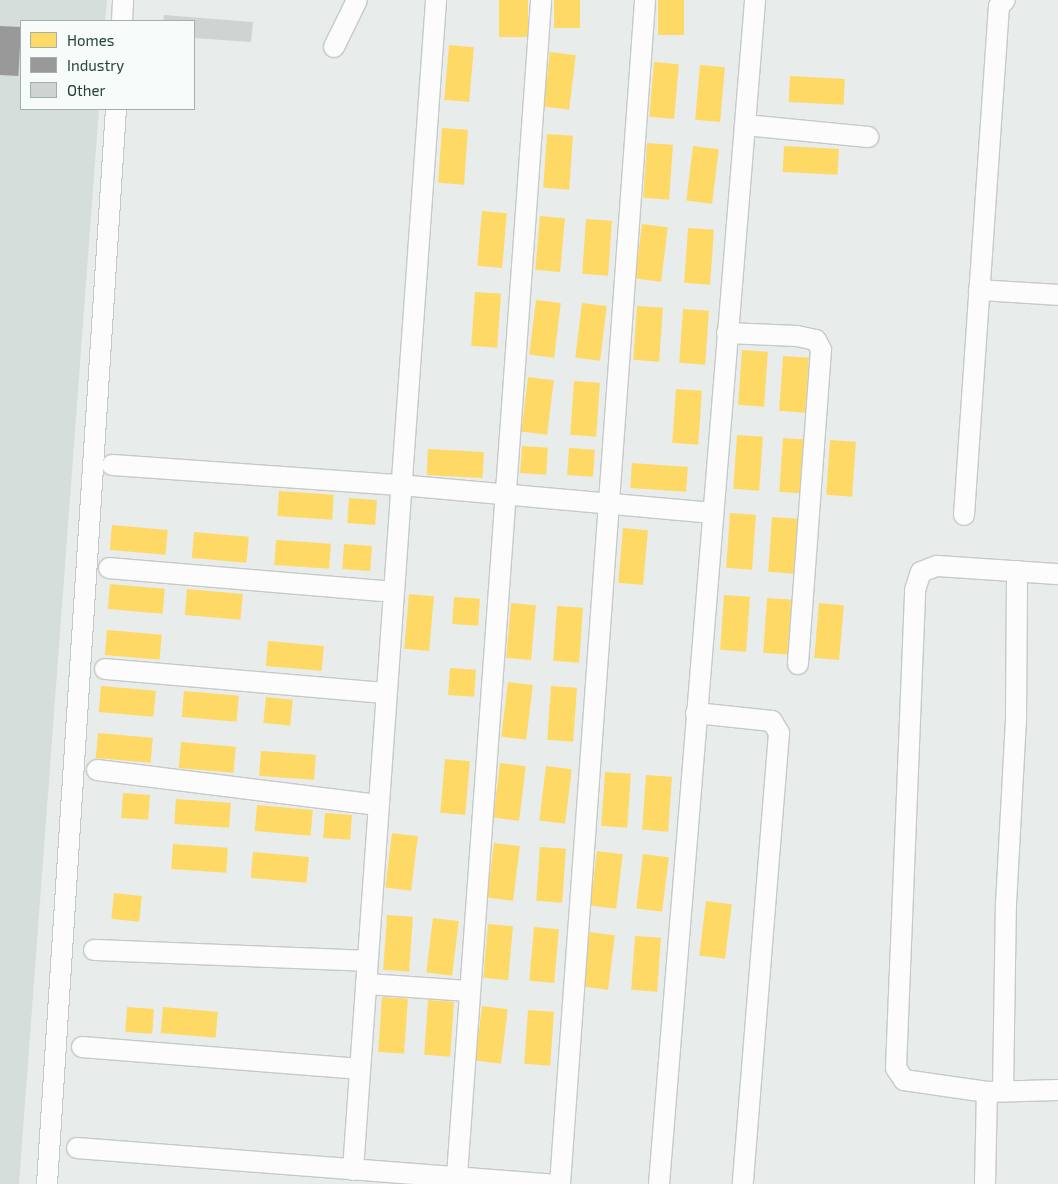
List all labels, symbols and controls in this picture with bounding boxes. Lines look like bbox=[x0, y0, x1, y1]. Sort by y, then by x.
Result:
legend bbox=[20, 20, 195, 110]
text: Homes bbox=[67, 31, 114, 49]
text: Industry bbox=[67, 56, 124, 74]
text: Other bbox=[67, 81, 106, 99]

